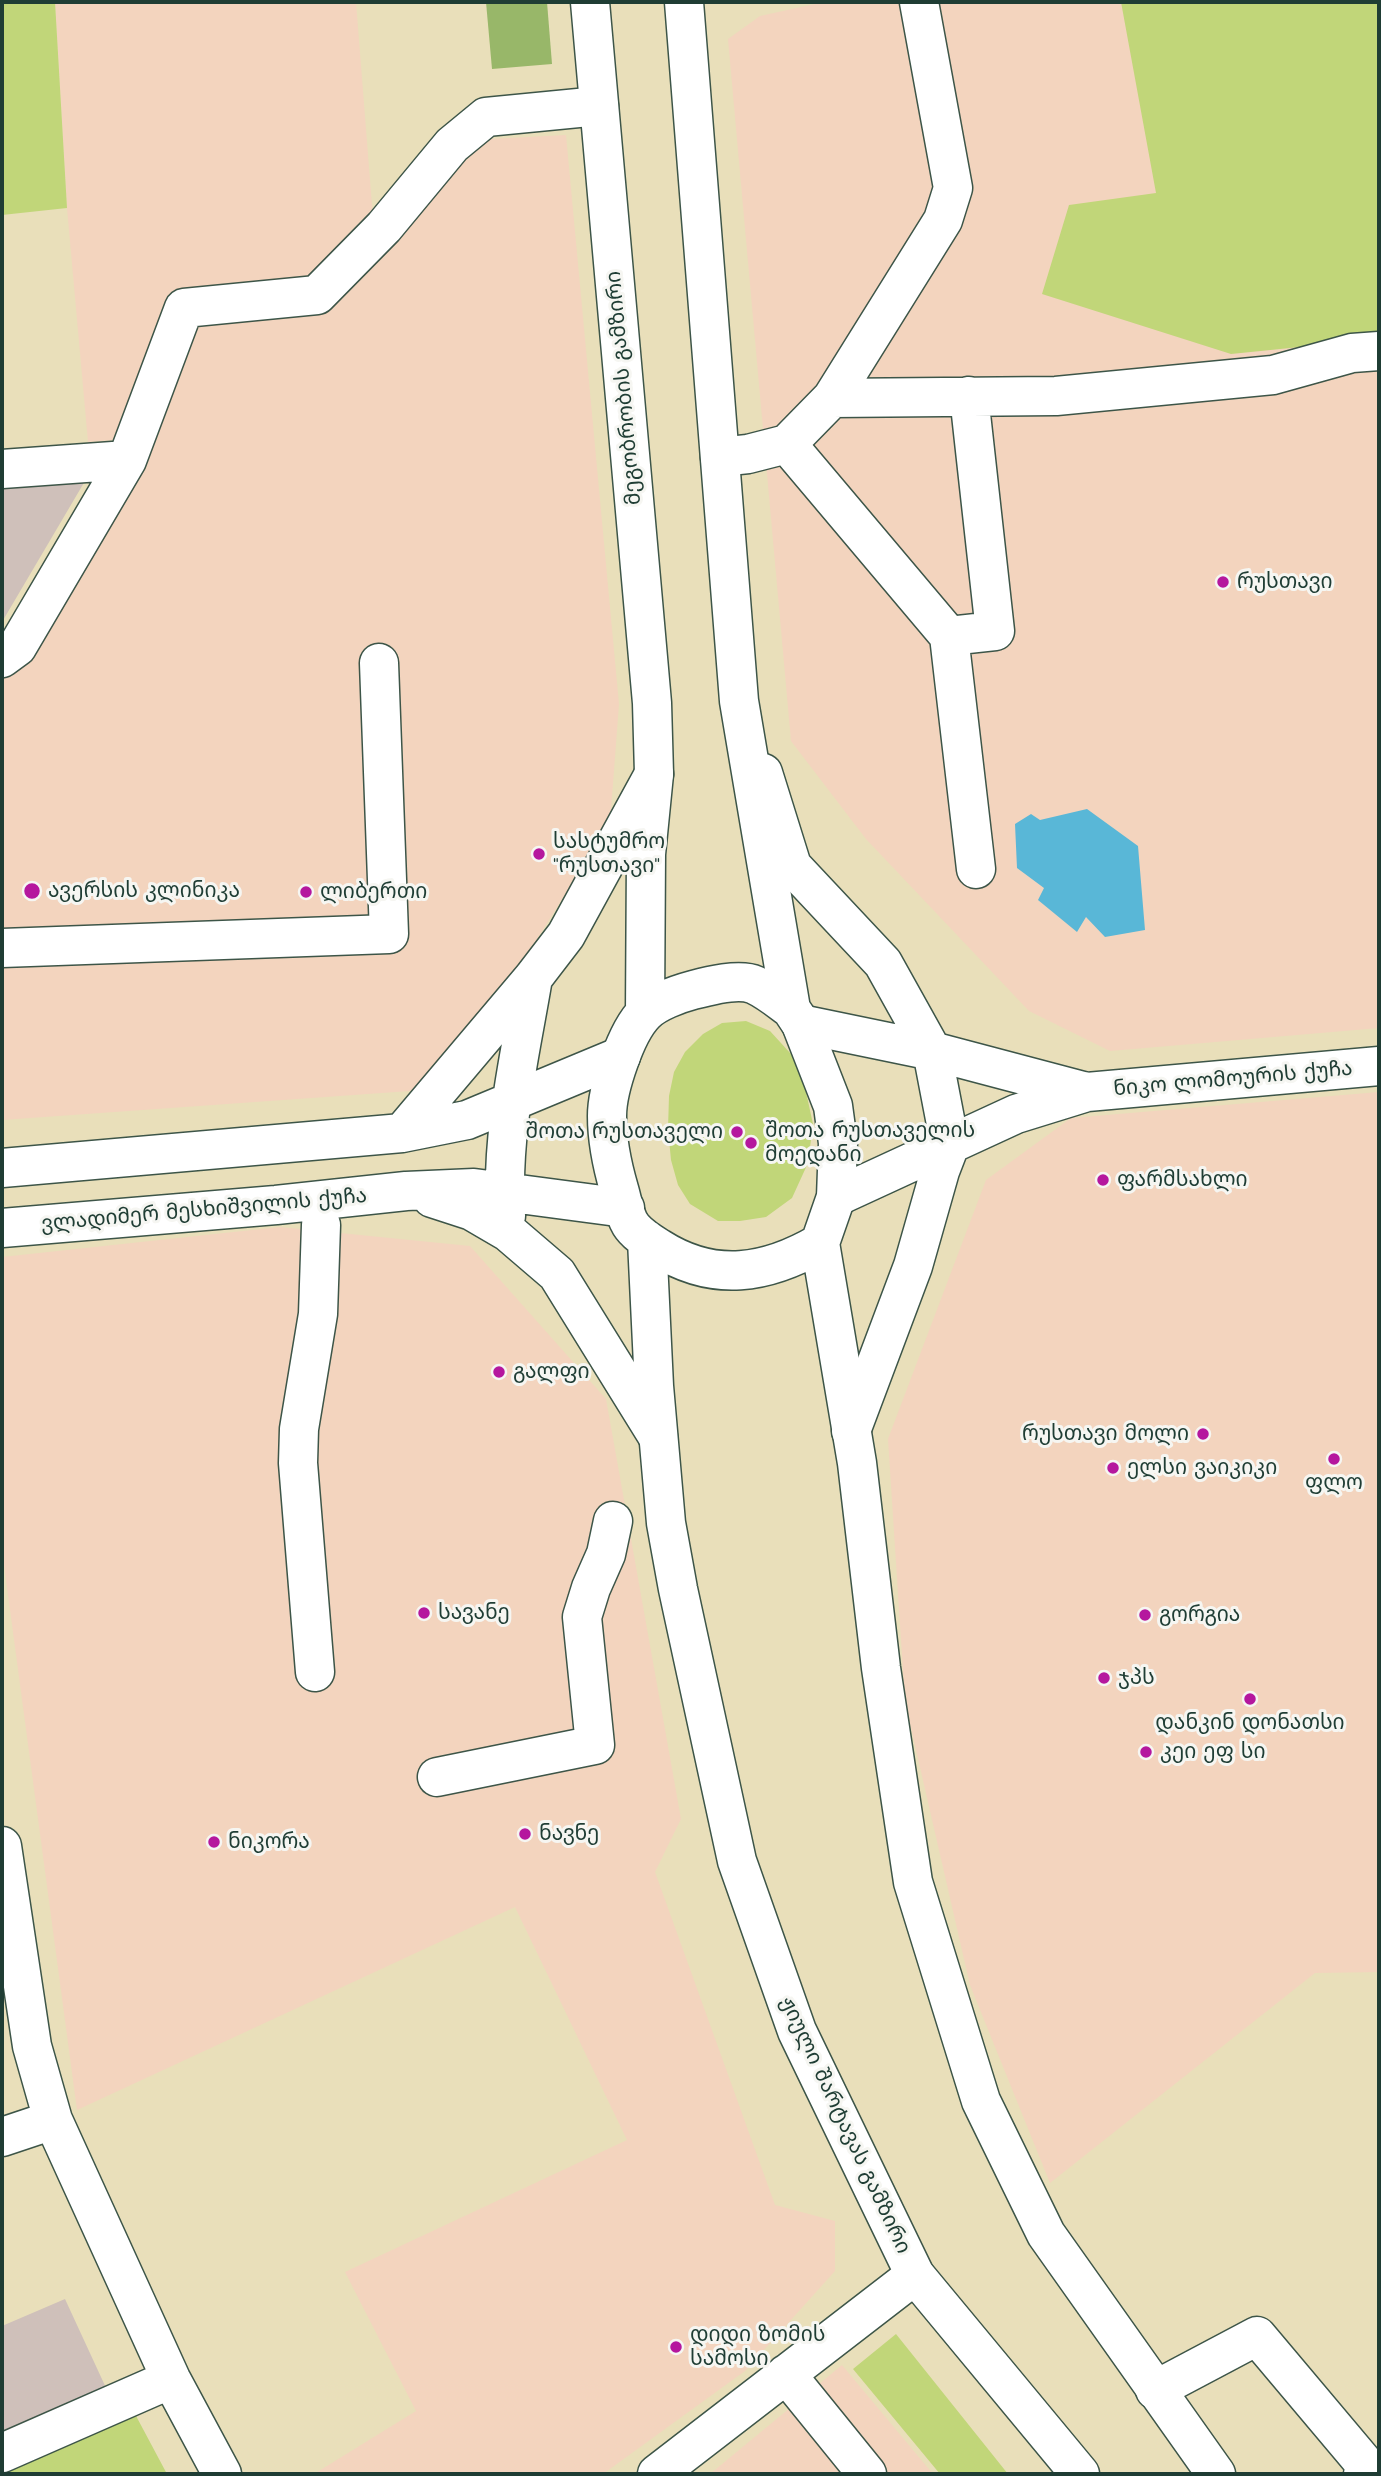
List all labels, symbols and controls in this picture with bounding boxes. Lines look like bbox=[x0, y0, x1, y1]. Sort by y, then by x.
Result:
street label: მეგობრობის გამზირი bbox=[601, 270, 647, 506]
place label: რუსთავი bbox=[1237, 569, 1332, 595]
marker: რუსთავი bbox=[1215, 574, 1231, 590]
place label: სასტუმრო "რუსთავი" bbox=[553, 829, 665, 879]
marker: სასტუმრო "რუსთავი" bbox=[531, 846, 547, 862]
place label: ავერსის კლინიკა bbox=[48, 878, 240, 904]
place label: ლიბერთი bbox=[320, 879, 427, 905]
marker: ავერსის კლინიკა bbox=[22, 881, 42, 901]
marker: ლიბერთი bbox=[298, 884, 314, 900]
street label: ნიკო ლომოურის ქუჩა bbox=[1112, 1056, 1354, 1102]
place label: შოთა რუსთაველის მოედანი bbox=[765, 1118, 975, 1168]
place label: შოთა რუსთაველი bbox=[525, 1119, 723, 1145]
marker: შოთა რუსთაველი bbox=[729, 1124, 745, 1140]
marker: შოთა რუსთაველის მოედანი bbox=[743, 1135, 759, 1151]
place label: ფარმსახლი bbox=[1117, 1167, 1248, 1193]
marker: ფარმსახლი bbox=[1095, 1172, 1111, 1188]
street label: ვლადიმერ მესხიშვილის ქუჩა bbox=[40, 1183, 368, 1237]
place label: გალფი bbox=[513, 1359, 590, 1385]
marker: გალფი bbox=[491, 1364, 507, 1380]
place label: რუსთავი მოლი bbox=[1022, 1421, 1189, 1447]
marker: რუსთავი მოლი bbox=[1195, 1426, 1211, 1442]
marker: ფლო bbox=[1326, 1451, 1342, 1467]
place label: ელსი ვაიკიკი bbox=[1127, 1455, 1277, 1481]
marker: ელსი ვაიკიკი bbox=[1105, 1460, 1121, 1476]
place label: ფლო bbox=[1305, 1470, 1363, 1496]
place label: სავანე bbox=[438, 1600, 510, 1626]
place label: გორგია bbox=[1159, 1602, 1240, 1628]
marker: სავანე bbox=[416, 1605, 432, 1621]
marker: გორგია bbox=[1137, 1607, 1153, 1623]
place label: ჯპს bbox=[1118, 1665, 1155, 1691]
marker: ჯპს bbox=[1096, 1670, 1112, 1686]
marker: დანკინ დონათსი bbox=[1242, 1691, 1258, 1707]
place label: დანკინ დონათსი bbox=[1155, 1710, 1345, 1736]
place label: კეი ეფ სი bbox=[1160, 1739, 1265, 1765]
marker: კეი ეფ სი bbox=[1138, 1744, 1154, 1760]
place label: ნავნე bbox=[539, 1821, 599, 1847]
marker: ნავნე bbox=[517, 1826, 533, 1842]
place label: ნიკორა bbox=[228, 1829, 310, 1855]
marker: ნიკორა bbox=[206, 1834, 222, 1850]
street label: ჟიული შარტავას გამზირი bbox=[774, 1992, 916, 2258]
place label: დიდი ზომის სამოსი bbox=[690, 2322, 825, 2372]
marker: დიდი ზომის სამოსი bbox=[668, 2339, 684, 2355]

